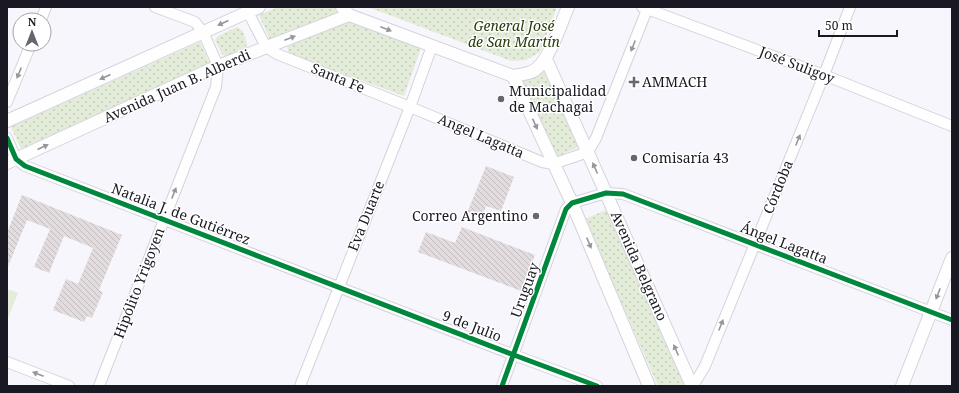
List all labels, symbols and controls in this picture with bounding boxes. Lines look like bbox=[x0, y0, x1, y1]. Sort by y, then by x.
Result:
north arrow bbox=[12, 12, 52, 52]
scale bar bbox=[819, 12, 897, 38]
text: N bbox=[28, 14, 37, 29]
park label: General José de San Martín bbox=[468, 16, 561, 51]
text: 50 m bbox=[825, 17, 853, 34]
one-way arrow bbox=[218, 20, 229, 26]
one-way arrow bbox=[380, 26, 392, 32]
one-way arrow bbox=[284, 35, 296, 41]
one-way arrow bbox=[630, 40, 636, 51]
street label: José Suligoy bbox=[756, 41, 838, 88]
street label: Avenida Juan B. Alberdi bbox=[100, 44, 254, 127]
street label: Santa Fe bbox=[309, 58, 368, 97]
one-way arrow bbox=[16, 67, 22, 79]
place label: AMMACH bbox=[642, 72, 707, 91]
one-way arrow bbox=[99, 74, 110, 80]
marker: AMMACH bbox=[629, 77, 639, 87]
place label: Municipalidad de Machagai bbox=[509, 81, 607, 116]
marker: Municipalidad de Machagai bbox=[496, 94, 506, 104]
street label: Angel Lagatta bbox=[435, 109, 527, 162]
one-way arrow bbox=[532, 118, 538, 130]
one-way arrow bbox=[795, 134, 801, 146]
one-way arrow bbox=[37, 144, 48, 150]
place label: Comisaría 43 bbox=[642, 148, 729, 167]
marker: Comisaría 43 bbox=[629, 153, 639, 163]
street label: Córdoba bbox=[758, 157, 797, 217]
one-way arrow bbox=[592, 162, 598, 173]
street label: Natalia J. de Gutiérrez bbox=[109, 178, 253, 249]
street label: Eva Duarte bbox=[343, 178, 388, 254]
one-way arrow bbox=[172, 187, 178, 199]
place label: Correo Argentino bbox=[412, 206, 528, 225]
street label: Avenida Belgrano bbox=[607, 208, 672, 324]
marker: Correo Argentino bbox=[531, 211, 541, 221]
street label: Ángel Lagatta bbox=[738, 217, 830, 268]
street label: Hipólito Yrigoyen bbox=[109, 225, 168, 341]
one-way arrow bbox=[586, 237, 592, 249]
street label: Uruguay bbox=[506, 260, 543, 320]
one-way arrow bbox=[934, 289, 940, 301]
street label: 9 de Julio bbox=[440, 306, 505, 346]
one-way arrow bbox=[719, 319, 725, 331]
one-way arrow bbox=[673, 345, 679, 356]
one-way arrow bbox=[31, 371, 43, 377]

